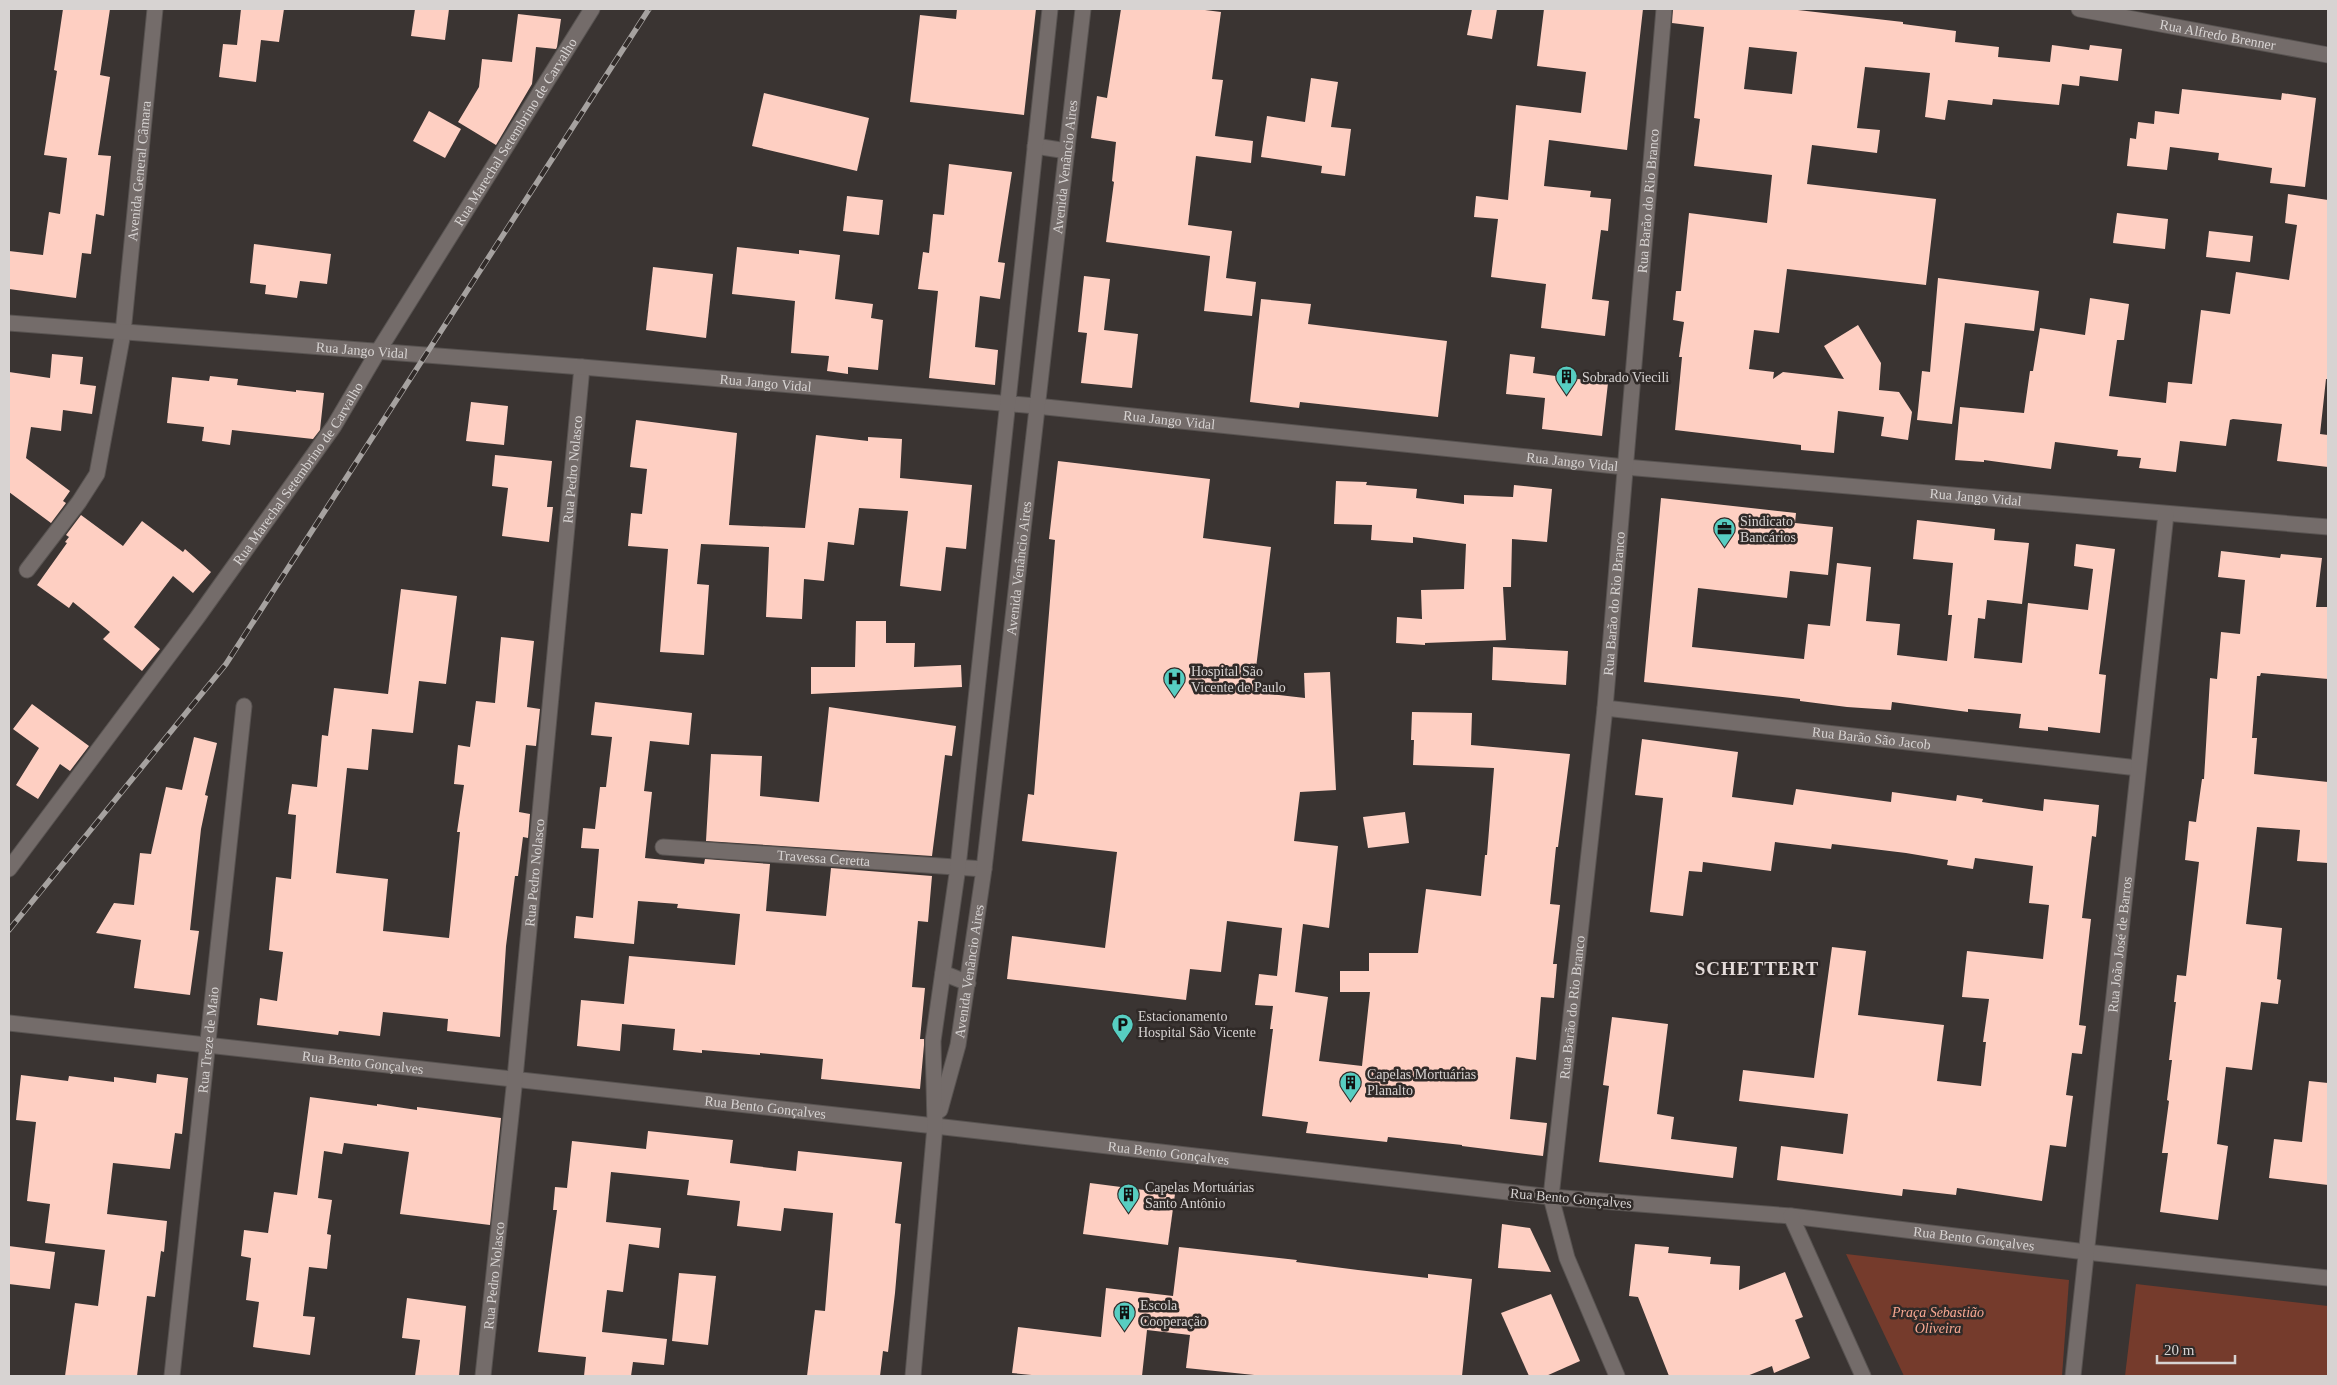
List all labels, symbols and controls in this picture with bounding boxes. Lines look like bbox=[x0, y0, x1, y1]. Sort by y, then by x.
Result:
street label: Rua Alfredo Brenner bbox=[2158, 17, 2277, 53]
street label: Rua Marechal Setembrino de Carvalho bbox=[451, 35, 580, 229]
street label: Avenida General Câmara bbox=[125, 99, 154, 242]
street label: Avenida Venâncio Aires bbox=[1050, 99, 1080, 235]
street label: Rua Barão do Rio Branco bbox=[1635, 128, 1662, 274]
street label: Rua Jango Vidal bbox=[315, 340, 409, 362]
building icon: Sobrado Viecili bbox=[1554, 365, 1578, 396]
place label: Sobrado Viecili bbox=[1582, 370, 1669, 385]
street label: Rua Jango Vidal bbox=[719, 372, 812, 395]
street label: Rua Marechal Setembrino de Carvalho bbox=[230, 380, 366, 568]
street label: Rua Jango Vidal bbox=[1123, 408, 1216, 433]
street label: Rua Pedro Nolasco bbox=[560, 415, 585, 524]
street label: Rua Jango Vidal bbox=[1525, 450, 1619, 474]
street label: Rua Jango Vidal bbox=[1929, 486, 2022, 509]
street label: Avenida Venâncio Aires bbox=[1004, 501, 1034, 636]
place label: Sindicato Bancários bbox=[1740, 514, 1796, 545]
office icon: Sindicato Bancários bbox=[1712, 517, 1736, 548]
street label: Rua Barão do Rio Branco bbox=[1601, 531, 1628, 676]
place label: Hospital São Vicente de Paulo bbox=[1191, 664, 1286, 695]
hospital icon: Hospital São Vicente de Paulo bbox=[1163, 667, 1187, 698]
street label: Rua Barão São Jacob bbox=[1811, 724, 1931, 753]
street label: Rua Pedro Nolasco bbox=[522, 818, 547, 927]
street label: Travessa Ceretta bbox=[777, 848, 871, 869]
street label: Rua João José de Barros bbox=[2105, 876, 2135, 1013]
street label: Avenida Venâncio Aires bbox=[952, 904, 987, 1039]
street label: Rua Barão do Rio Branco bbox=[1557, 935, 1588, 1080]
district label: SCHETTERT bbox=[1695, 958, 1819, 979]
street label: Rua Treze de Maio bbox=[195, 986, 222, 1094]
place label: Estacionamento Hospital São Vicente bbox=[1138, 1009, 1256, 1040]
parking icon: Estacionamento Hospital São Vicente bbox=[1110, 1012, 1134, 1043]
street label: Rua Bento Gonçalves bbox=[301, 1049, 424, 1077]
place label: Capelas Mortuárias Planalto bbox=[1367, 1067, 1476, 1098]
building icon: Capelas Mortuárias Planalto bbox=[1339, 1070, 1363, 1101]
street label: Rua Bento Gonçalves bbox=[704, 1093, 827, 1122]
street label: Rua Bento Gonçalves bbox=[1107, 1139, 1230, 1168]
place label: Capelas Mortuárias Santo Antônio bbox=[1145, 1180, 1254, 1211]
building icon: Capelas Mortuárias Santo Antônio bbox=[1117, 1183, 1141, 1214]
street label: Rua Bento Gonçalves bbox=[1509, 1186, 1632, 1211]
street label: Rua Pedro Nolasco bbox=[481, 1221, 508, 1330]
street label: Rua Bento Gonçalves bbox=[1912, 1224, 2035, 1254]
place label: Escola Cooperação bbox=[1140, 1298, 1207, 1329]
building icon: Escola Cooperação bbox=[1112, 1301, 1136, 1332]
park label: Praça Sebastião Oliveira bbox=[1891, 1305, 1984, 1336]
scale bar bbox=[2157, 1332, 2234, 1364]
text: 20 m bbox=[2164, 1342, 2195, 1358]

